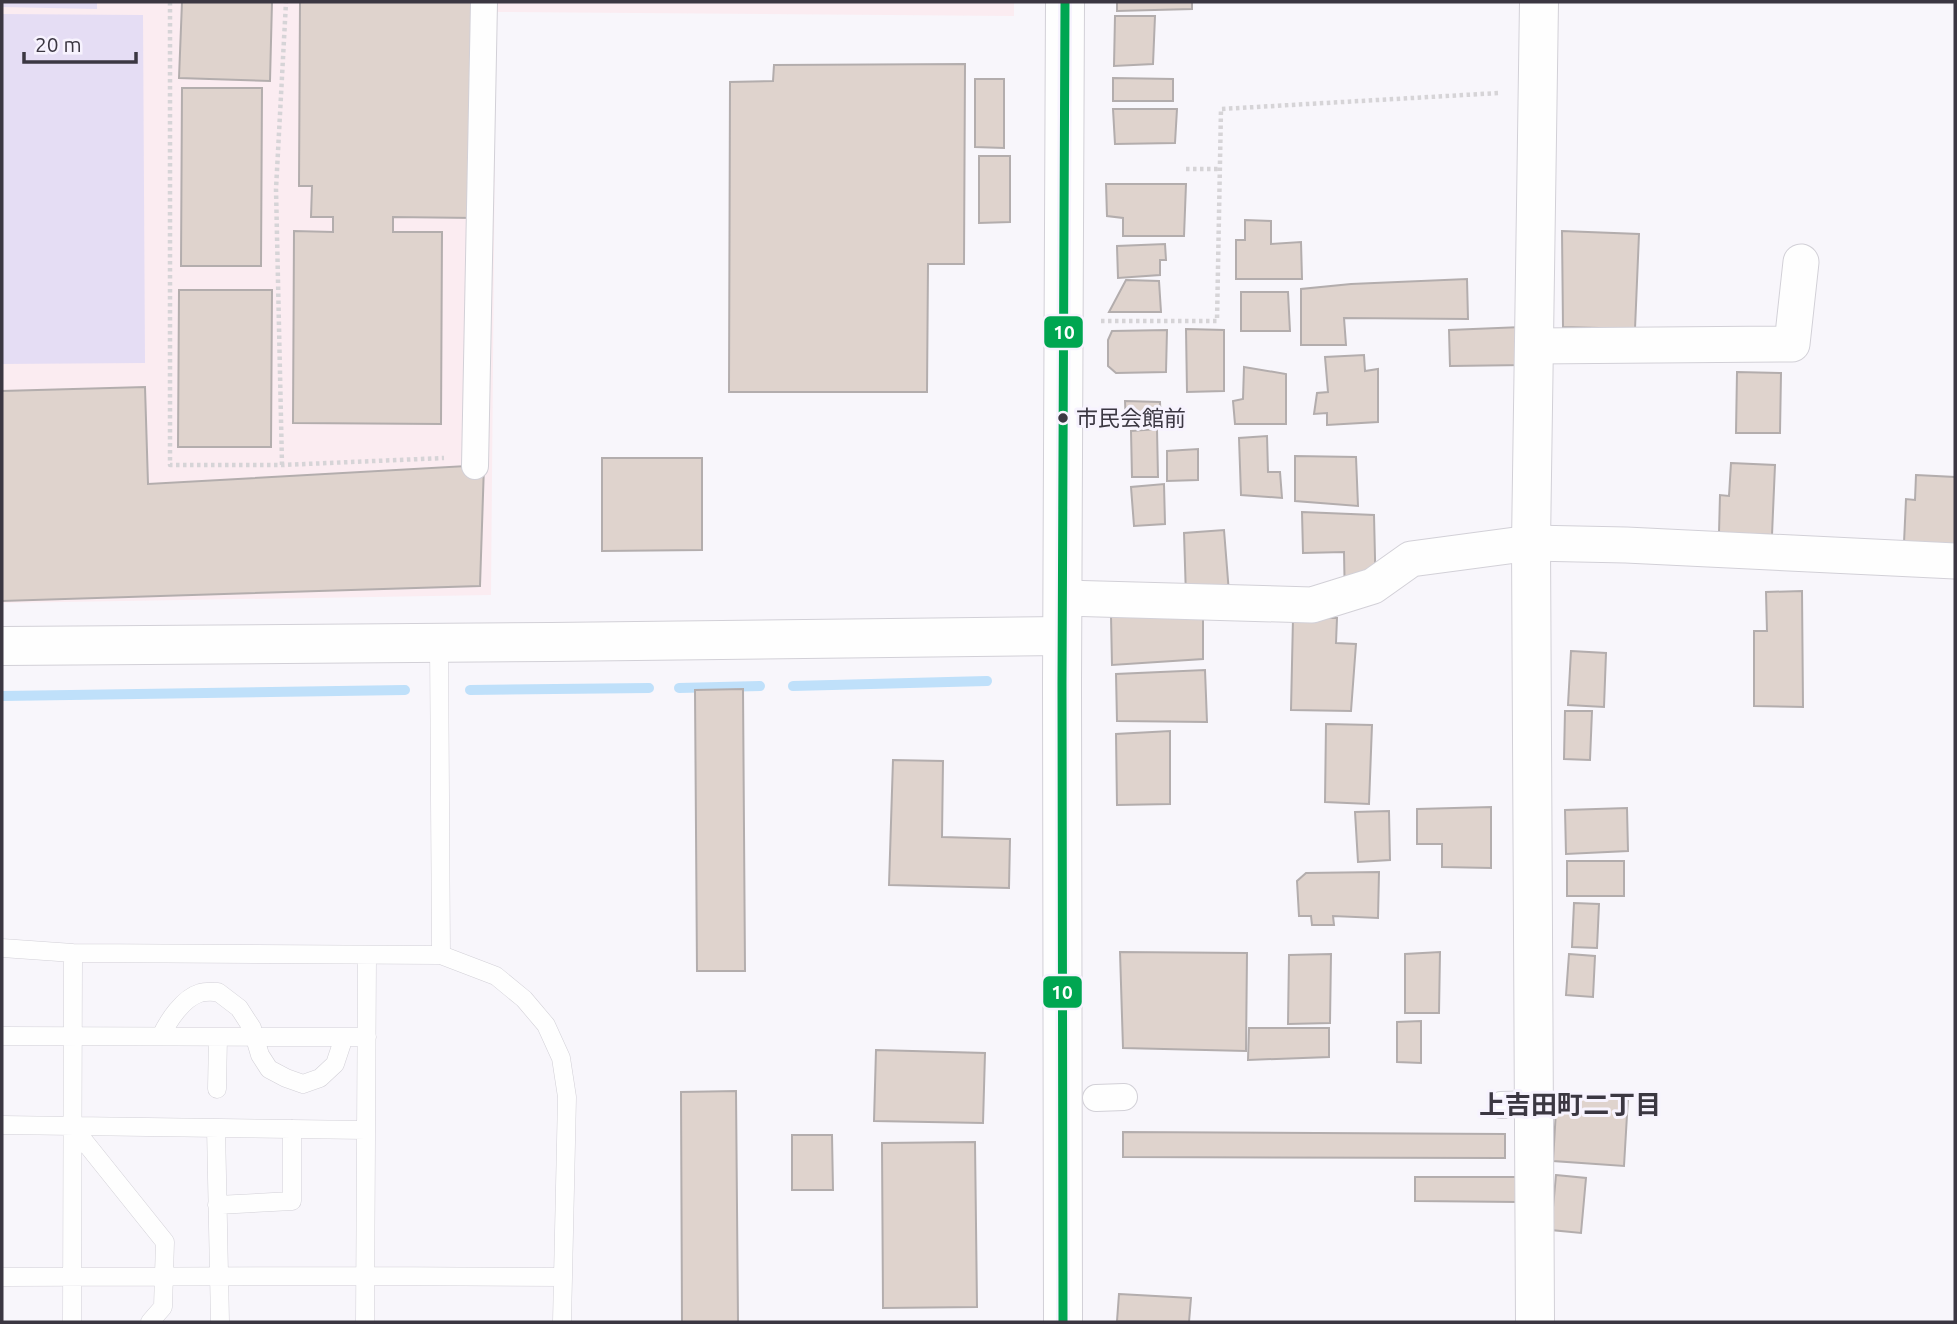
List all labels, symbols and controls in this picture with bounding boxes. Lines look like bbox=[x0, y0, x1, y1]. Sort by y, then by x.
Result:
scale bar bbox=[24, 21, 136, 65]
text: 20 m bbox=[35, 32, 82, 56]
line badge: 10 bbox=[1043, 315, 1084, 349]
text: 10 bbox=[1053, 321, 1075, 343]
place label: 市民会館前 bbox=[1076, 405, 1186, 430]
marker: 市民会館前 bbox=[1056, 411, 1070, 425]
line badge: 10 bbox=[1042, 975, 1083, 1009]
text: 10 bbox=[1051, 981, 1073, 1003]
district label: 上吉田町二丁目 bbox=[1479, 1090, 1661, 1119]

